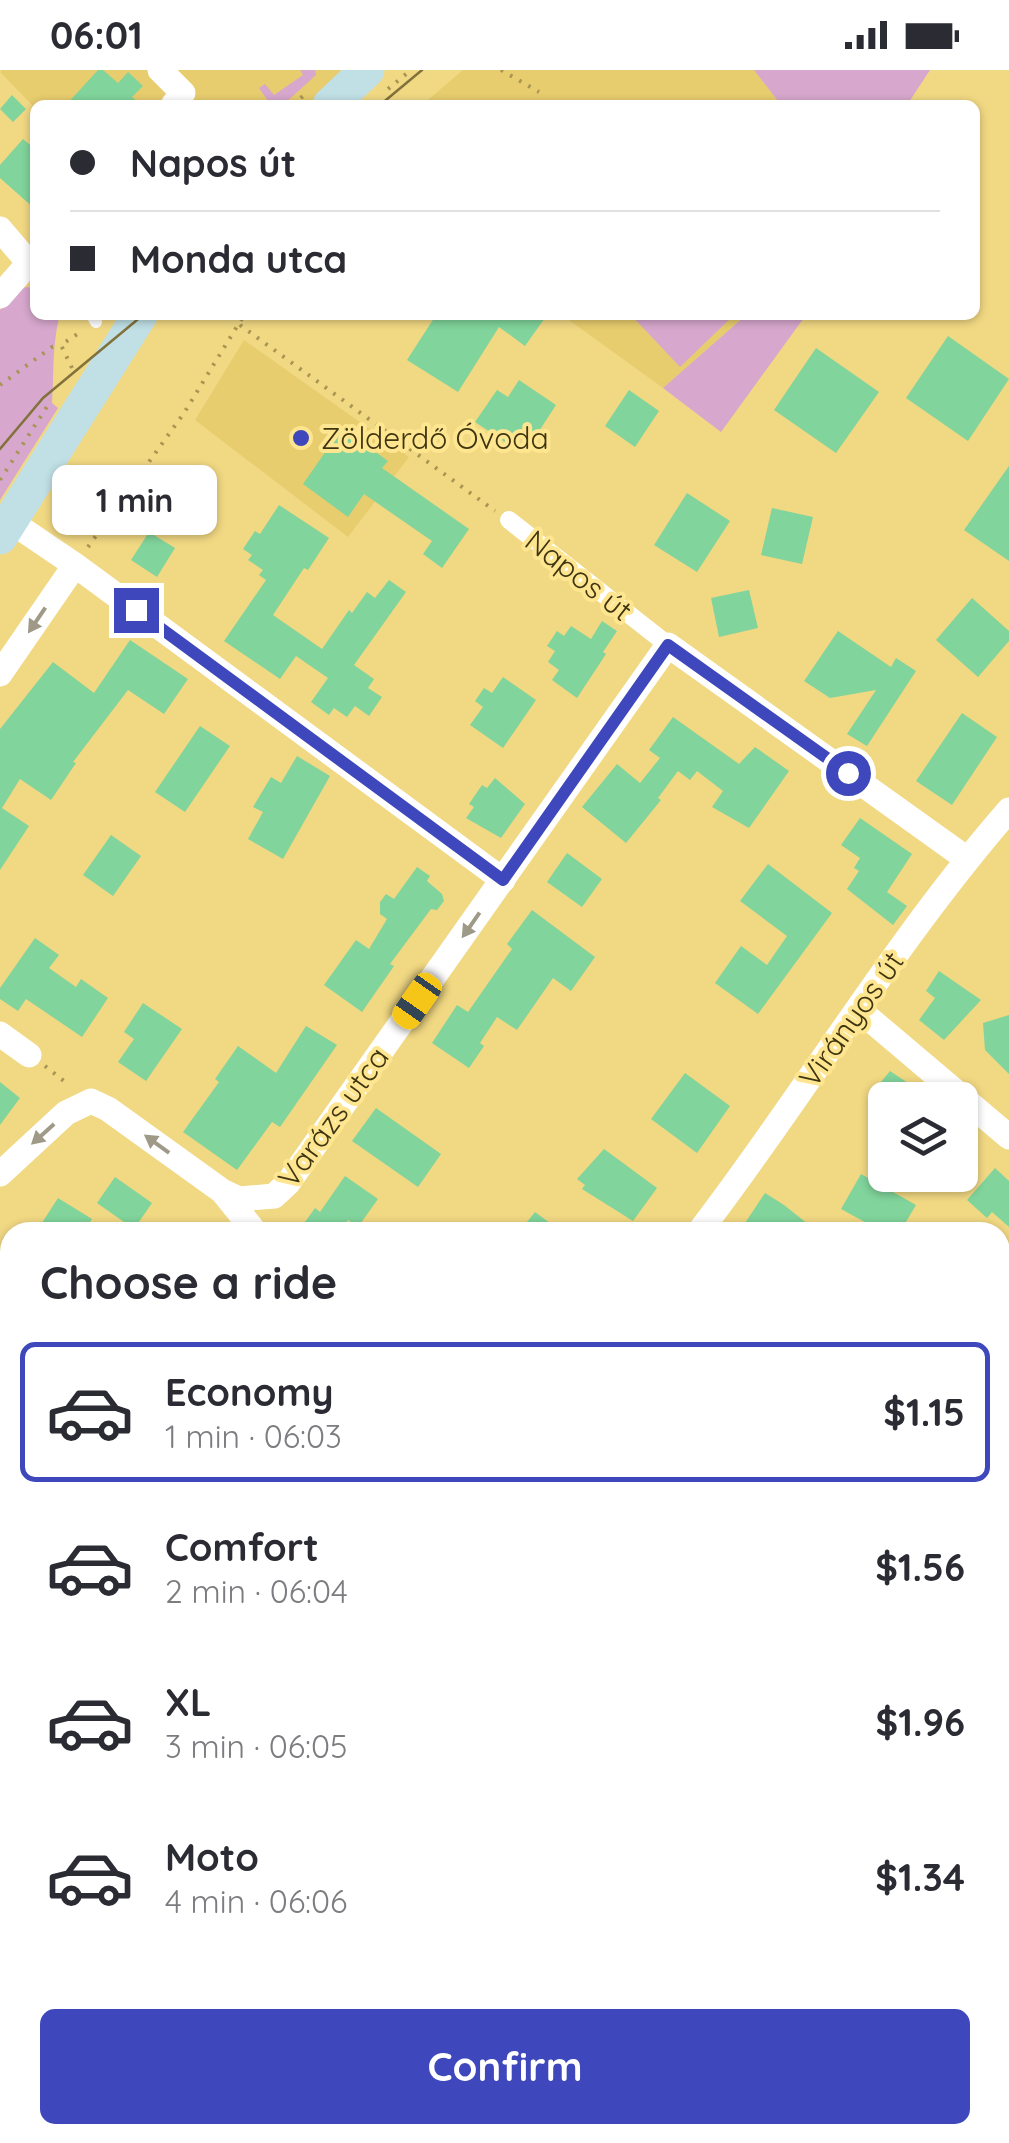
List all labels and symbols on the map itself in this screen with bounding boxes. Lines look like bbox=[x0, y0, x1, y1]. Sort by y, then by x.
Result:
place label: Zölderdő Óvoda bbox=[321, 419, 549, 457]
marker: Zölderdő Óvoda bbox=[290, 427, 312, 449]
callout: 1 min bbox=[54, 465, 218, 535]
street label: Napos út bbox=[518, 521, 640, 629]
route end bbox=[114, 588, 159, 633]
one-way arrow bbox=[29, 606, 47, 633]
route start bbox=[826, 751, 871, 796]
one-way arrow bbox=[462, 912, 481, 938]
street label: Virányos út bbox=[790, 944, 912, 1094]
car bbox=[388, 968, 446, 1034]
street label: Varázs utca bbox=[269, 1039, 397, 1195]
one-way arrow bbox=[31, 1122, 55, 1145]
one-way arrow bbox=[144, 1135, 171, 1155]

